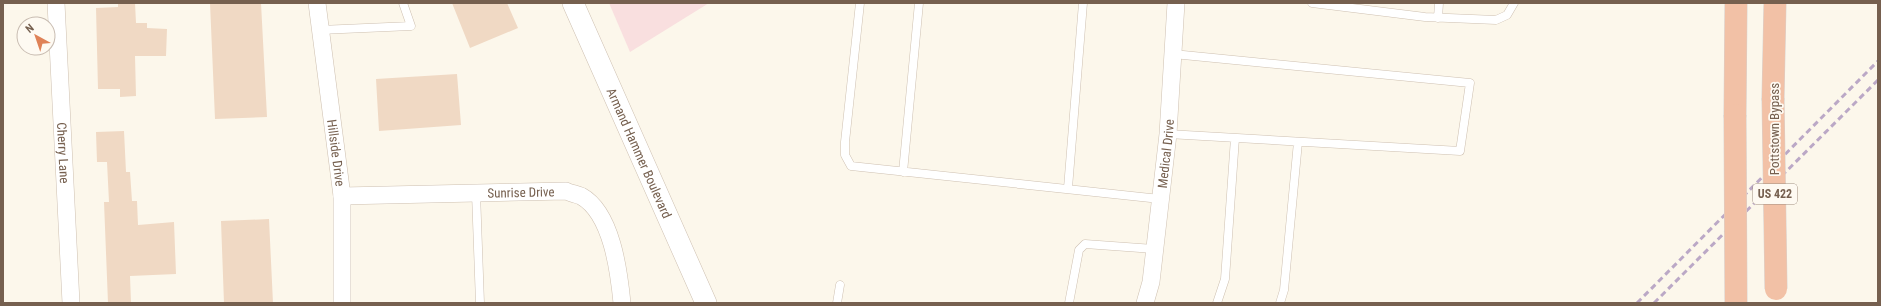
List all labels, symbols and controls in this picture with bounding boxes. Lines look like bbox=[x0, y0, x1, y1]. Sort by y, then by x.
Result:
north arrow bbox=[16, 16, 56, 56]
text: N bbox=[23, 21, 37, 36]
street label: Pottstown Bypass bbox=[1767, 83, 1782, 175]
street label: Armand Hammer Boulevard bbox=[604, 85, 675, 220]
street label: Hillside Drive bbox=[325, 118, 348, 187]
street label: Medical Drive bbox=[1154, 119, 1176, 189]
street label: Cherry Lane bbox=[54, 122, 73, 184]
street label: Sunrise Drive bbox=[487, 184, 555, 200]
road number: US 422 bbox=[1753, 184, 1797, 204]

